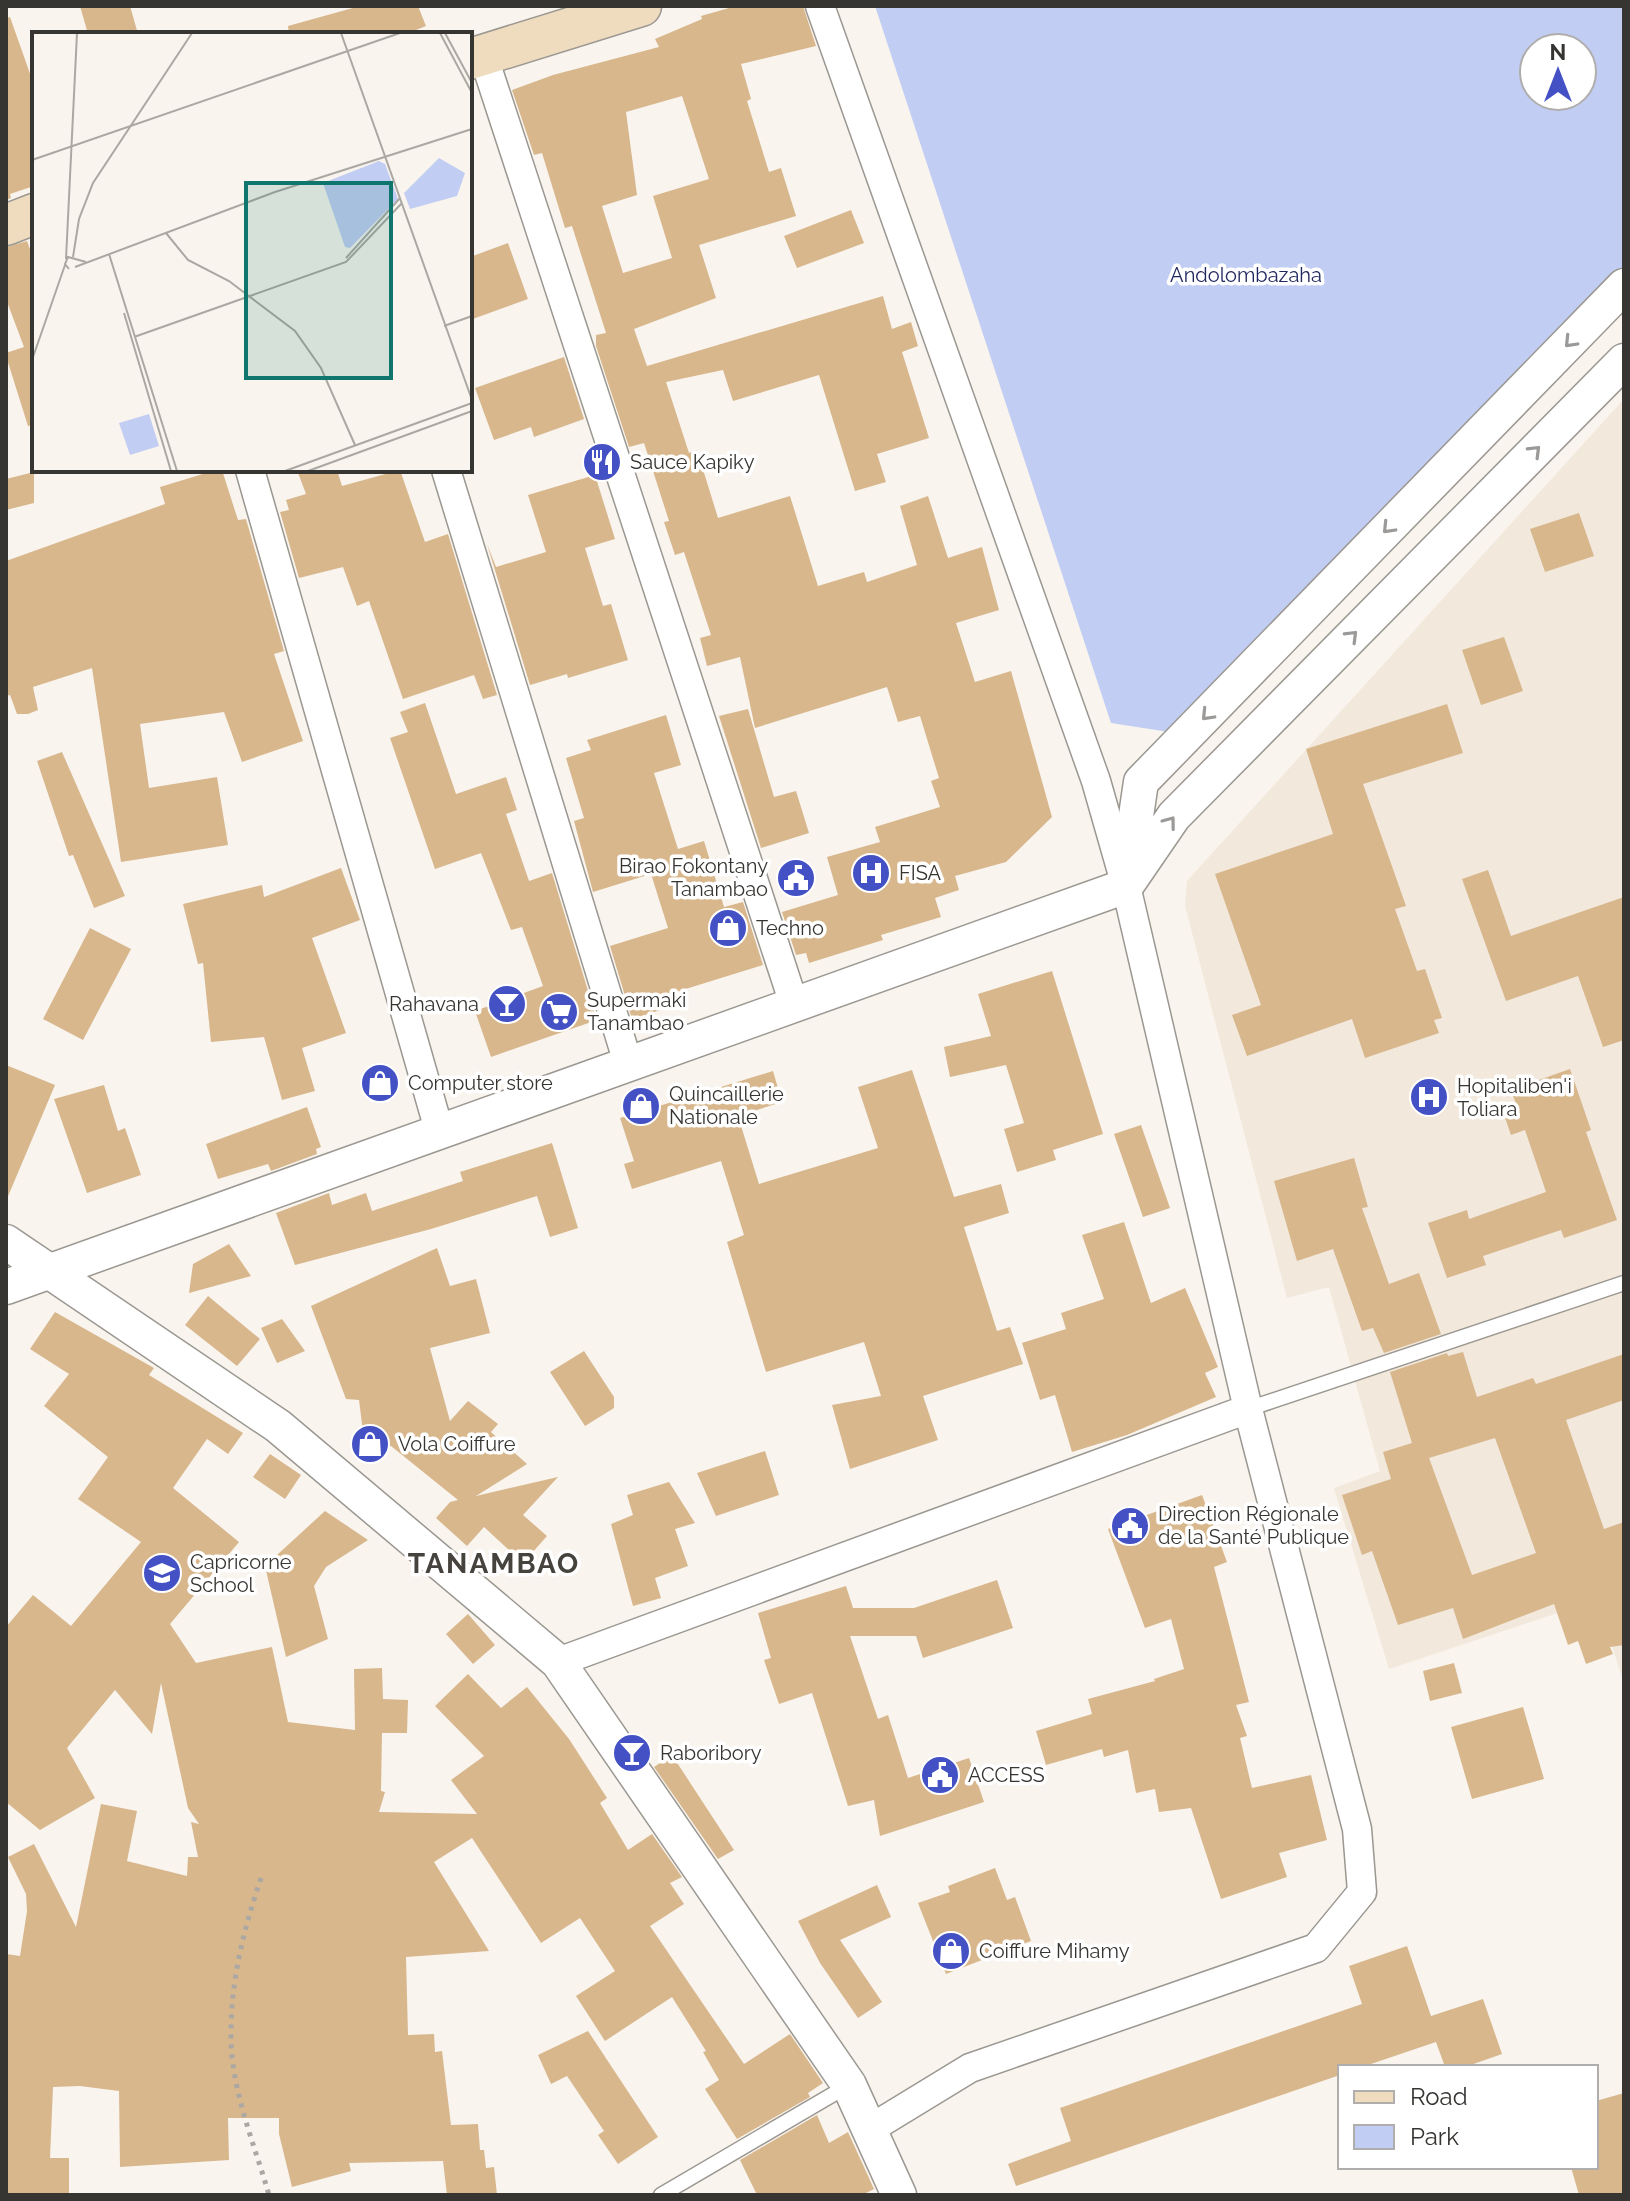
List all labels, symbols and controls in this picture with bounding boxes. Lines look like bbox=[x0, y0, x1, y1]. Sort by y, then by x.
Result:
inset map bbox=[32, 32, 472, 472]
north arrow bbox=[1518, 32, 1598, 112]
text: N bbox=[1550, 39, 1566, 65]
park label: Andolombazaha bbox=[1170, 263, 1322, 287]
one-way arrow bbox=[1564, 333, 1579, 347]
restaurant icon: Sauce Kapiky bbox=[581, 441, 623, 483]
one-way arrow bbox=[1526, 446, 1540, 460]
place label: Sauce Kapiky bbox=[630, 450, 755, 474]
one-way arrow bbox=[1383, 519, 1397, 533]
one-way arrow bbox=[1343, 631, 1357, 645]
one-way arrow bbox=[1201, 706, 1216, 720]
one-way arrow bbox=[1161, 816, 1175, 831]
hospital icon: FISA bbox=[850, 852, 892, 894]
place label: Birao Fokontany Tanambao bbox=[619, 854, 768, 901]
public building icon: Birao Fokontany Tanambao bbox=[775, 857, 817, 899]
place label: FISA bbox=[899, 861, 942, 885]
shop icon: Techno bbox=[707, 907, 749, 949]
place label: Techno bbox=[756, 916, 824, 940]
bar icon: Rahavana bbox=[486, 983, 528, 1025]
place label: Supermaki Tanambao bbox=[587, 988, 686, 1035]
supermarket icon: Supermaki Tanambao bbox=[538, 991, 580, 1033]
place label: Rahavana bbox=[389, 992, 479, 1016]
shop icon: Computer store bbox=[359, 1062, 401, 1104]
place label: Computer store bbox=[408, 1071, 553, 1095]
place label: Hopitaliben'i Toliara bbox=[1457, 1074, 1572, 1121]
hospital icon: Hopitaliben'i Toliara bbox=[1408, 1076, 1450, 1118]
place label: Quincaillerie Nationale bbox=[669, 1082, 784, 1129]
shop icon: Quincaillerie Nationale bbox=[620, 1085, 662, 1127]
shop icon: Vola Coiffure bbox=[349, 1423, 391, 1465]
place label: Vola Coiffure bbox=[398, 1432, 516, 1456]
place label: Direction Régionale de la Santé Publique bbox=[1158, 1502, 1349, 1549]
public building icon: Direction Régionale de la Santé Publique bbox=[1109, 1505, 1151, 1547]
district label: TANAMBAO bbox=[408, 1547, 580, 1580]
place label: Capricorne School bbox=[190, 1550, 292, 1597]
school or university icon: Capricorne School bbox=[141, 1552, 183, 1594]
bar icon: Raboribory bbox=[611, 1732, 653, 1774]
place label: Raboribory bbox=[660, 1741, 762, 1765]
public building icon: ACCESS bbox=[919, 1754, 961, 1796]
place label: ACCESS bbox=[968, 1763, 1045, 1787]
shop icon: Coiffure Mihamy bbox=[930, 1930, 972, 1972]
place label: Coiffure Mihamy bbox=[979, 1939, 1130, 1963]
legend bbox=[1338, 2065, 1598, 2169]
text: Road bbox=[1410, 2082, 1468, 2111]
text: Park bbox=[1410, 2122, 1459, 2151]

